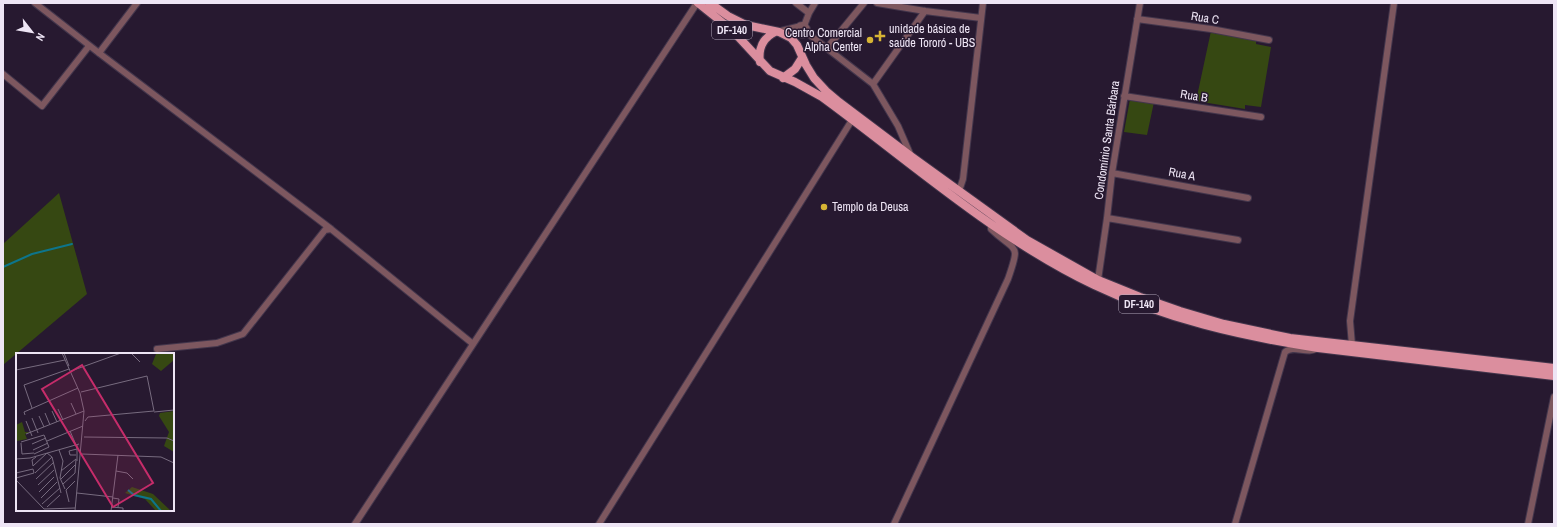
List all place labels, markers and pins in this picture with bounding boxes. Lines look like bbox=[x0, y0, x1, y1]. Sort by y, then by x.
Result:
place label: unidade básica de saúde Tororó - UBS bbox=[889, 21, 976, 51]
place label: Centro Comercial Alpha Center bbox=[785, 25, 863, 55]
marker: unidade básica de saúde Tororó - UBS bbox=[874, 30, 886, 42]
marker: Centro Comercial Alpha Center bbox=[865, 35, 875, 45]
place label: Templo da Deusa bbox=[832, 199, 909, 215]
marker: Templo da Deusa bbox=[819, 202, 829, 212]

